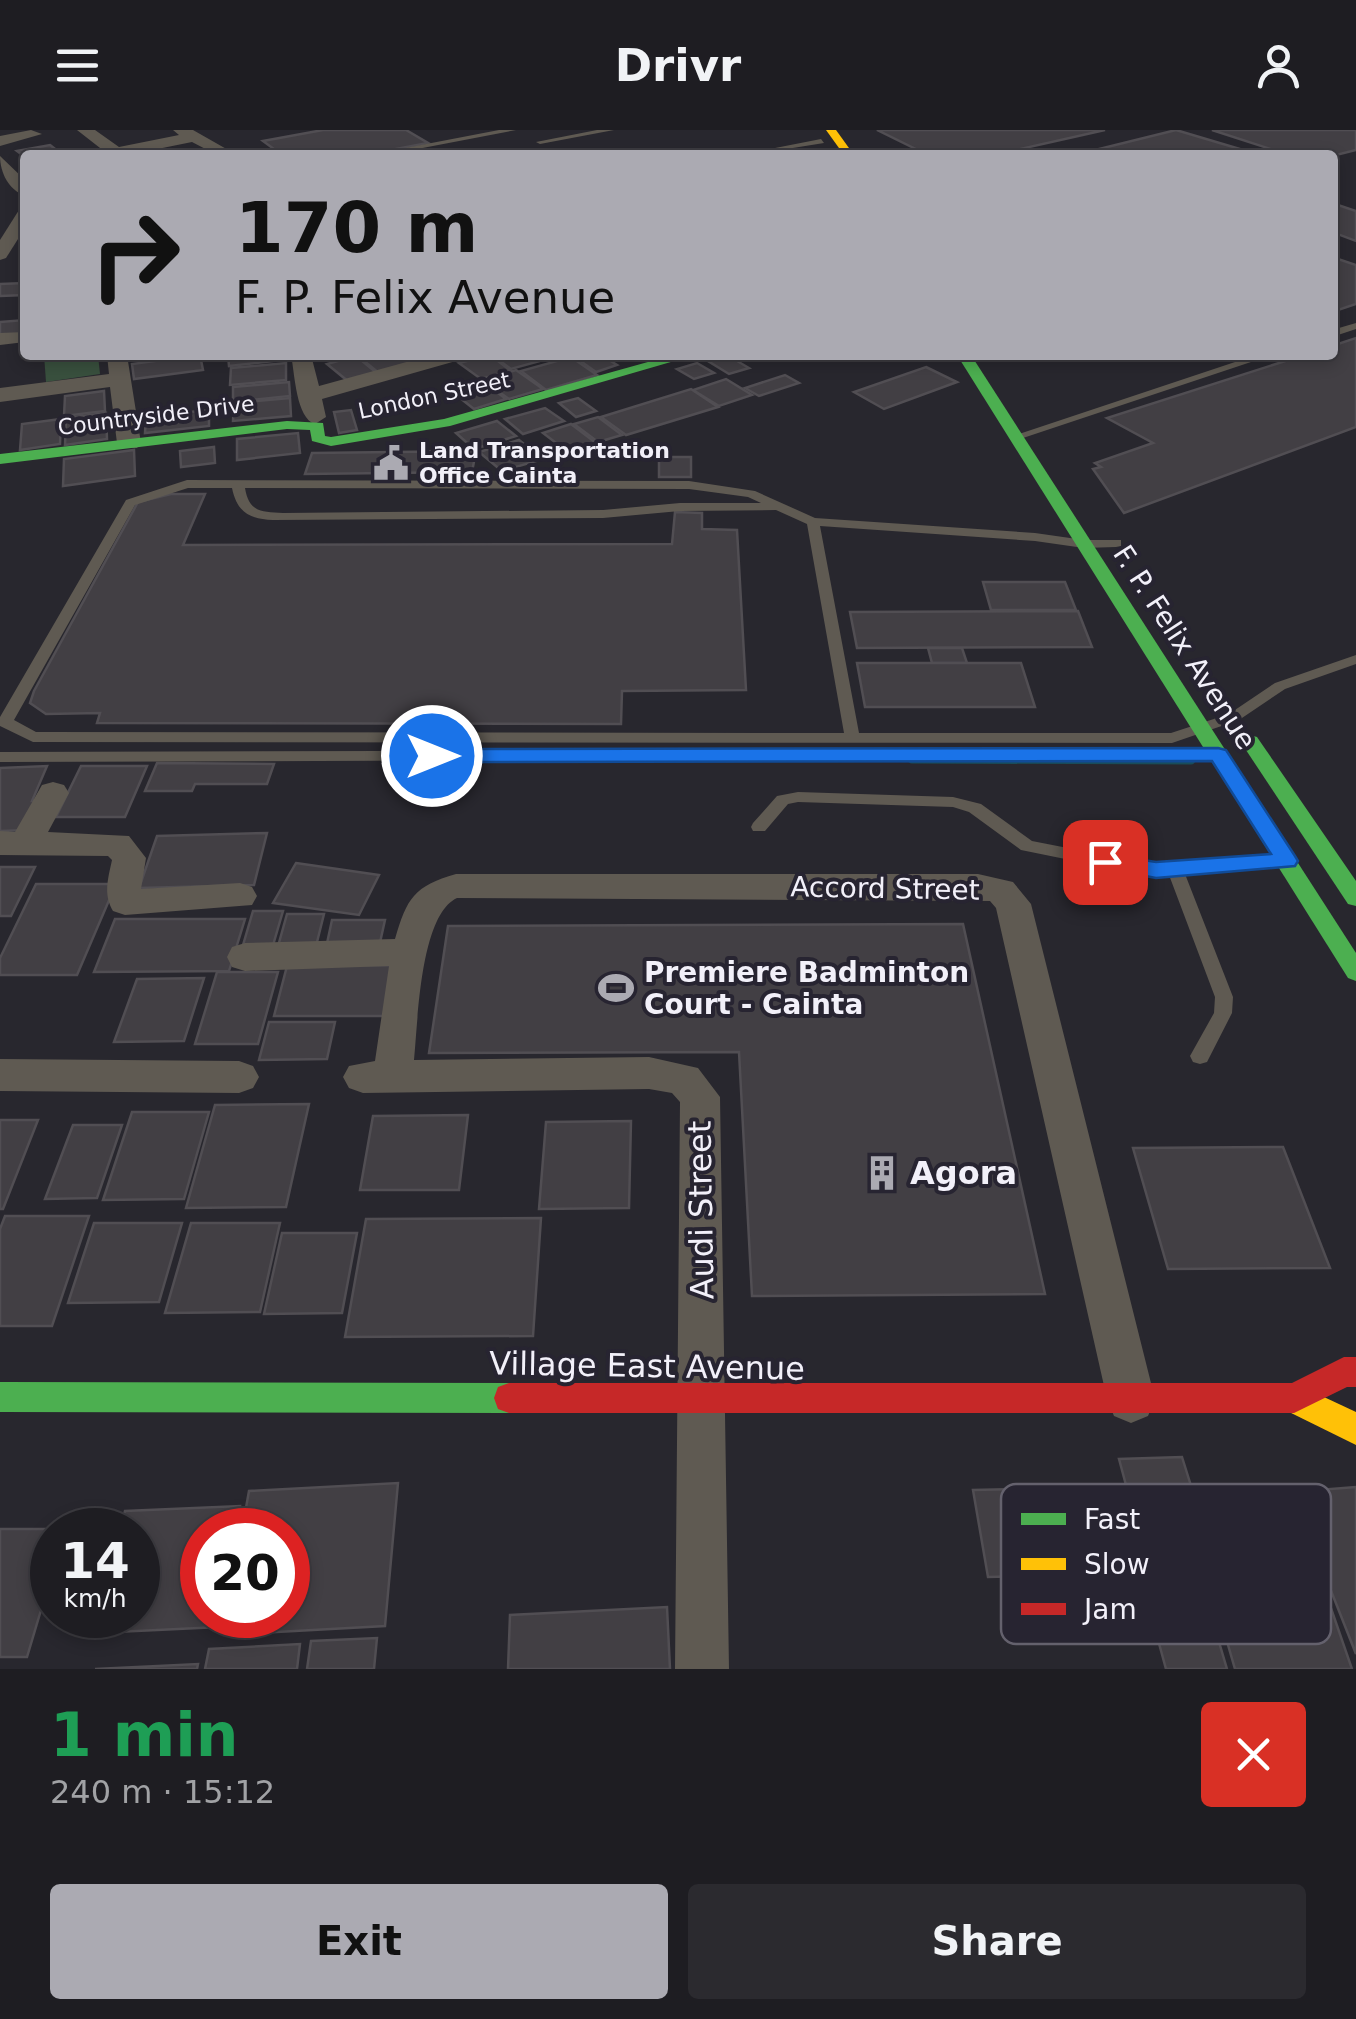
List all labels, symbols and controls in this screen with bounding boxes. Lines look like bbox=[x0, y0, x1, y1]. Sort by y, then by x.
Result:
icon: menu bbox=[50, 38, 105, 93]
icon: person bbox=[1251, 38, 1306, 93]
text: Drivr bbox=[615, 39, 741, 92]
text: 170 m bbox=[235, 187, 478, 269]
icon: right bbox=[70, 190, 200, 320]
text: F. P. Felix Avenue bbox=[235, 271, 615, 324]
street label: London Street bbox=[356, 367, 513, 424]
street label: Countryside Drive bbox=[56, 391, 256, 440]
place label: Land Transportation Office Cainta bbox=[419, 438, 670, 488]
public building icon: Land Transportation Office Cainta bbox=[372, 444, 410, 482]
street label: F. P. Felix Avenue bbox=[1106, 539, 1263, 755]
position arrow bbox=[380, 704, 484, 808]
pin bbox=[1063, 820, 1148, 905]
icon: arrive bbox=[1078, 835, 1133, 890]
street label: Accord Street bbox=[790, 870, 980, 907]
place label: Premiere Badminton Court - Cainta bbox=[644, 956, 969, 1021]
sports icon: Premiere Badminton Court - Cainta bbox=[597, 969, 635, 1007]
street label: Audi Street bbox=[680, 1120, 722, 1300]
building icon: Agora bbox=[863, 1154, 901, 1192]
place label: Agora bbox=[910, 1154, 1017, 1192]
street label: Village East Avenue bbox=[489, 1344, 805, 1388]
legend bbox=[1001, 1484, 1331, 1644]
text: Fast bbox=[1084, 1503, 1140, 1536]
speed limit sign: 20 bbox=[180, 1508, 310, 1638]
text: 14 bbox=[60, 1532, 130, 1590]
text: Slow bbox=[1084, 1548, 1150, 1581]
text: km/h bbox=[63, 1584, 127, 1613]
text: Jam bbox=[1082, 1593, 1137, 1626]
text: 1 min bbox=[50, 1700, 238, 1770]
button: close bbox=[1201, 1702, 1306, 1807]
text: 240 m · 15:12 bbox=[50, 1773, 275, 1811]
button: Exit bbox=[50, 1884, 668, 1999]
button: Share bbox=[688, 1884, 1306, 1999]

